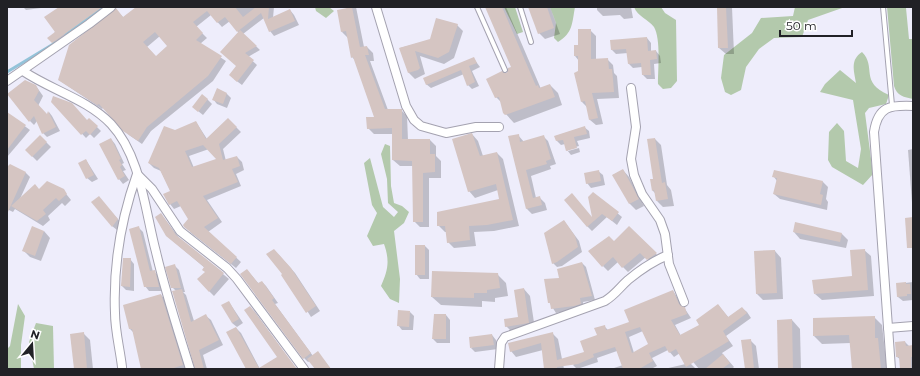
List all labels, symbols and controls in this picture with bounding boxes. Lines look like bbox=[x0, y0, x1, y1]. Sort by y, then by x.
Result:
scale bar bbox=[780, 12, 852, 38]
text: 50 m bbox=[786, 18, 817, 33]
north arrow bbox=[12, 324, 52, 364]
text: N bbox=[29, 326, 41, 343]

